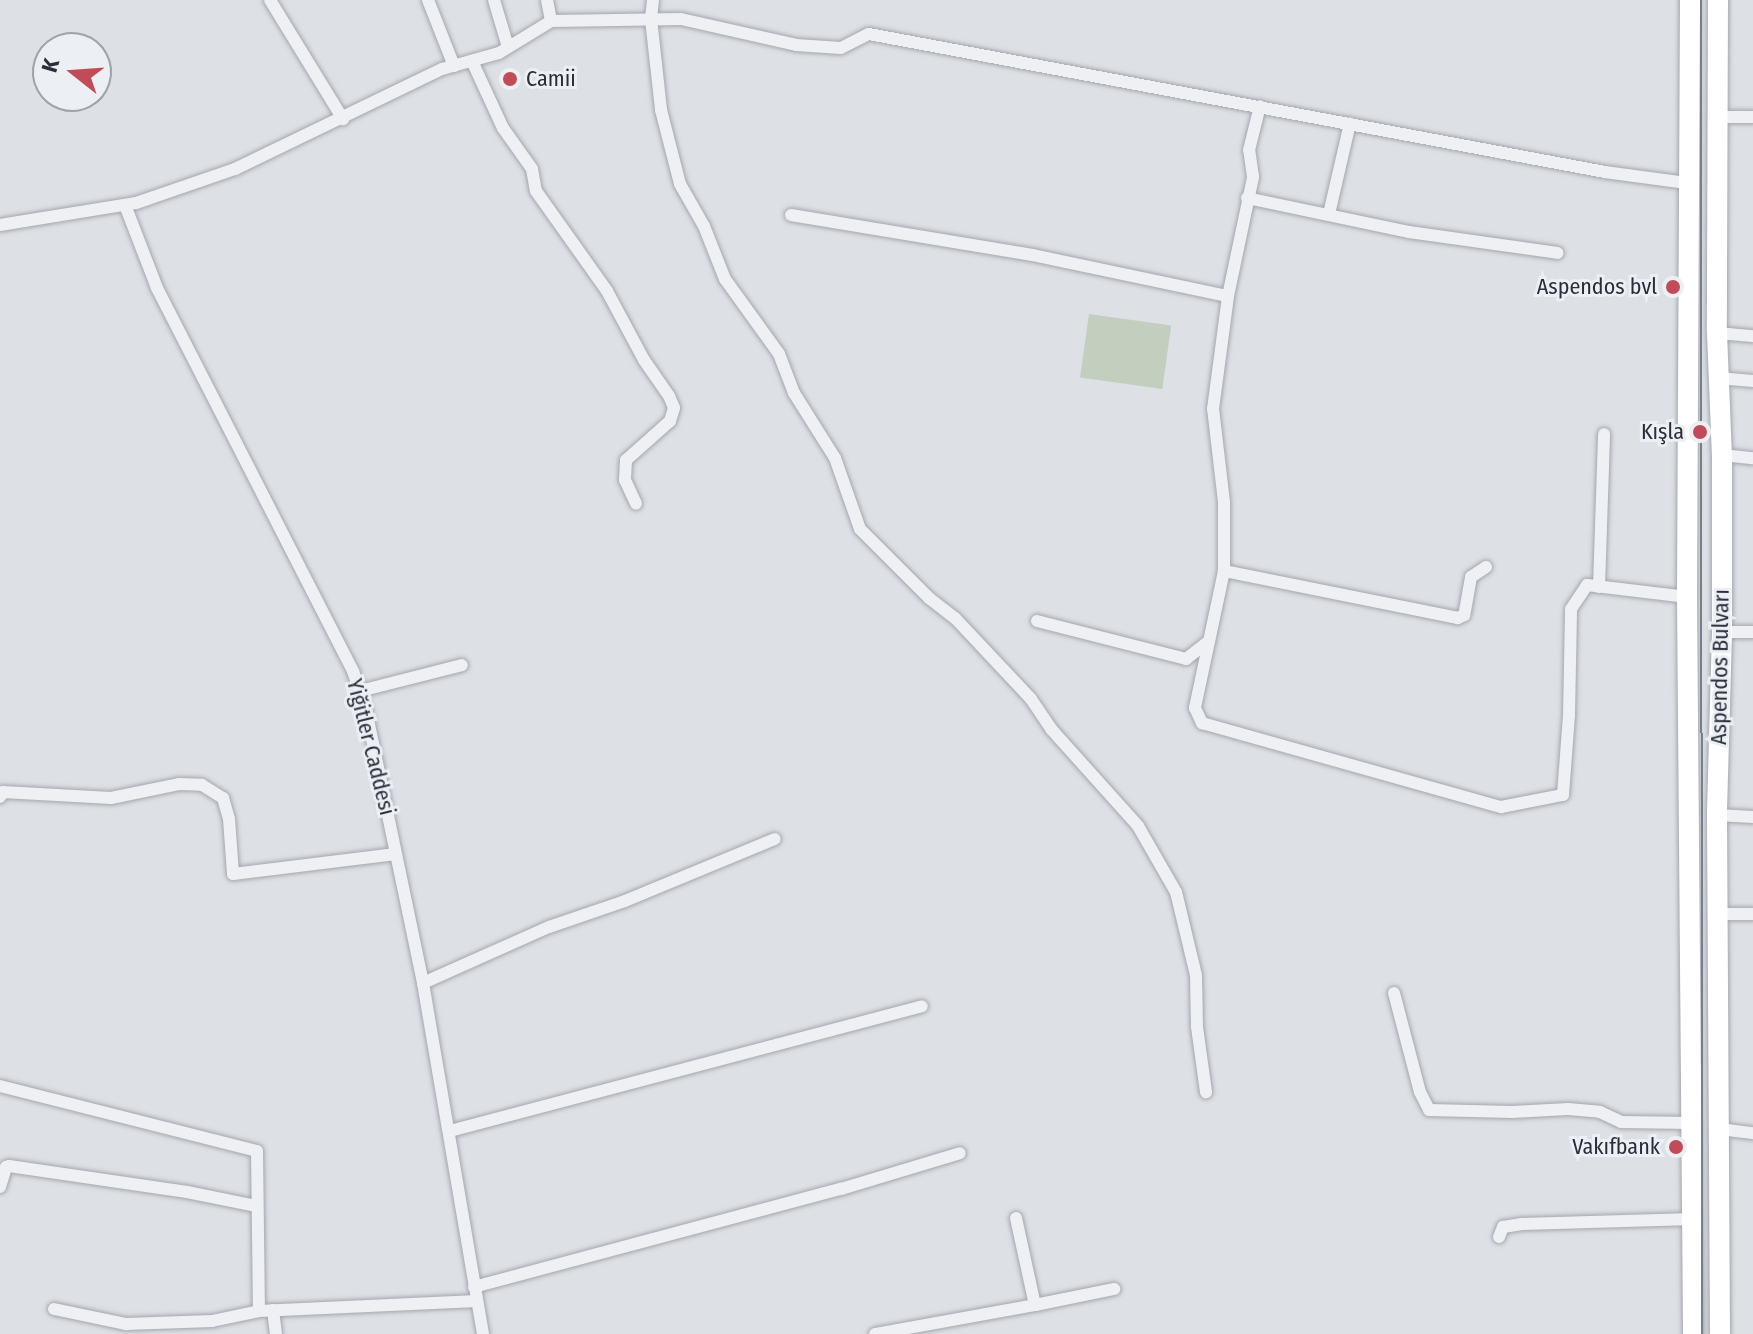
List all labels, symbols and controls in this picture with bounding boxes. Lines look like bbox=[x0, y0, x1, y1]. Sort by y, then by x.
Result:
north arrow bbox=[32, 32, 112, 112]
text: K bbox=[36, 55, 65, 75]
place label: Camii bbox=[526, 66, 576, 92]
marker: Camii bbox=[501, 70, 519, 88]
place label: Aspendos bvl bbox=[1537, 274, 1657, 300]
marker: Aspendos bvl bbox=[1664, 278, 1682, 296]
place label: Kışla bbox=[1641, 419, 1684, 445]
marker: Kışla bbox=[1691, 423, 1709, 441]
street label: Aspendos Bulvarı bbox=[1705, 589, 1735, 745]
street label: Yiğitler Caddesi bbox=[341, 676, 401, 818]
place label: Vakıfbank bbox=[1572, 1134, 1660, 1160]
marker: Vakıfbank bbox=[1667, 1138, 1685, 1156]

